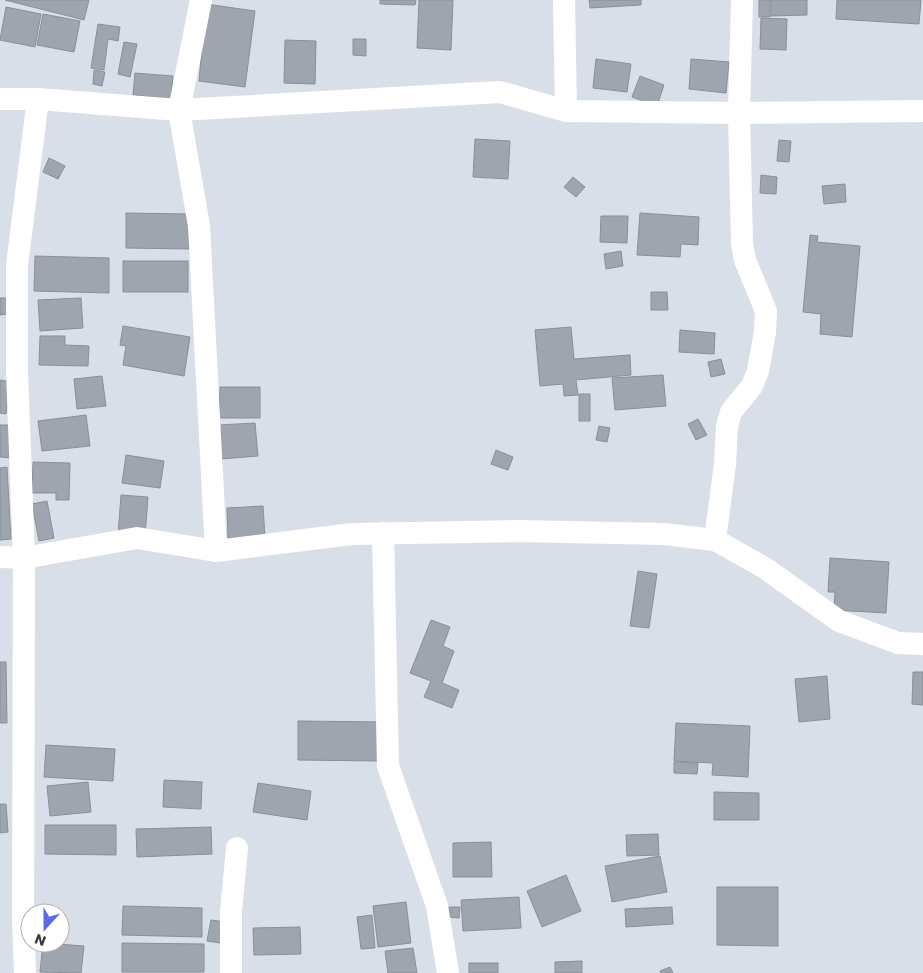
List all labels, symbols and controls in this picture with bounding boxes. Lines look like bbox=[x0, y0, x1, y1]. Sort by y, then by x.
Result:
north arrow bbox=[20, 903, 70, 953]
text: N bbox=[32, 929, 49, 951]

